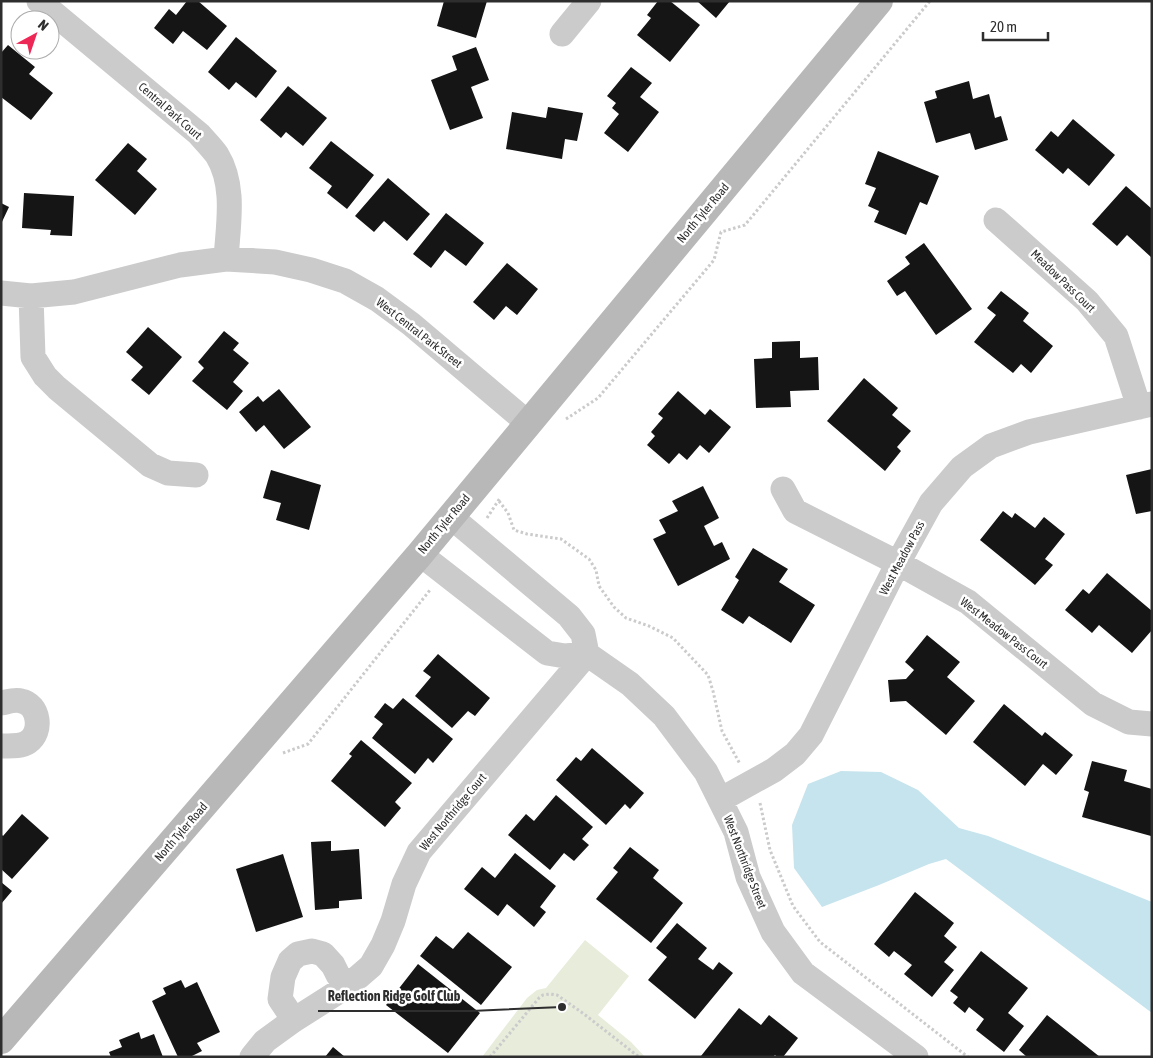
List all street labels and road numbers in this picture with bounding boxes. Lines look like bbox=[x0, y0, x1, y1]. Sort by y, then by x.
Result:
street label: Central Park Court bbox=[136, 80, 205, 143]
street label: North Tyler Road bbox=[674, 180, 732, 246]
street label: Meadow Pass Court bbox=[1028, 247, 1099, 316]
street label: West Central Park Street bbox=[373, 295, 465, 371]
street label: North Tyler Road bbox=[415, 491, 473, 557]
street label: West Meadow Pass bbox=[877, 519, 927, 597]
street label: West Meadow Pass Court bbox=[957, 594, 1051, 672]
street label: West Northridge Court bbox=[417, 770, 490, 853]
street label: North Tyler Road bbox=[152, 800, 210, 864]
street label: West Northridge Street bbox=[721, 813, 769, 911]

